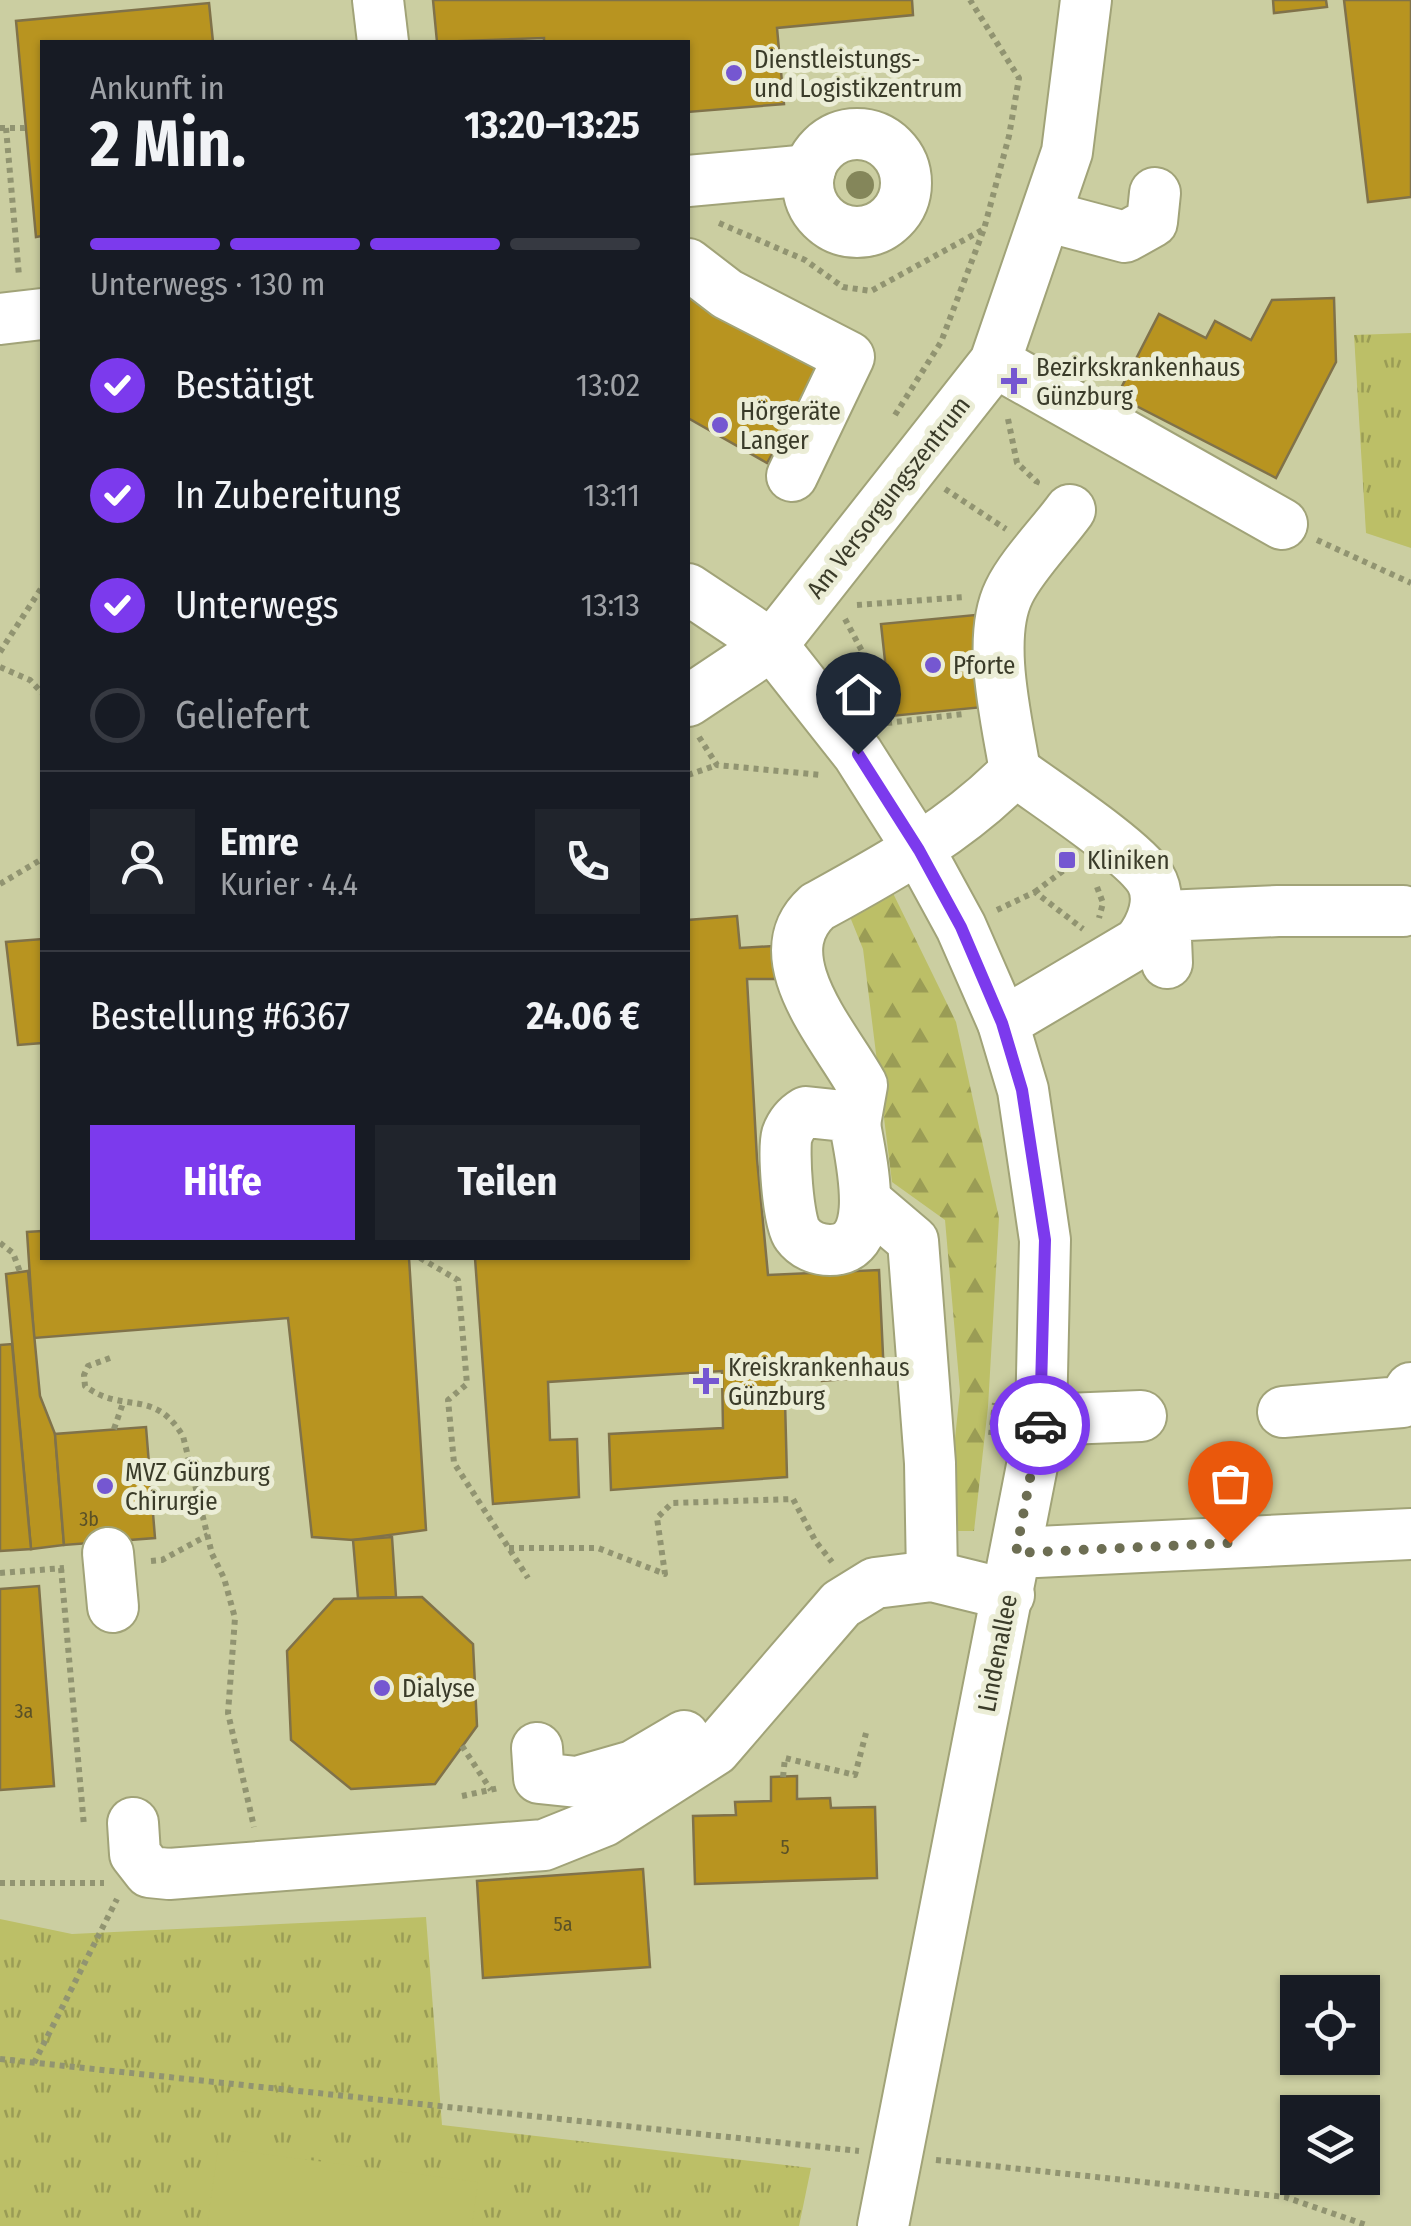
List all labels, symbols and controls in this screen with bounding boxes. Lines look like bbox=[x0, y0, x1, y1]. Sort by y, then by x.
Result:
place label: Dienstleistungs- und Logistikzentrum bbox=[754, 45, 962, 104]
marker: Dienstleistungs- und Logistikzentrum bbox=[723, 62, 745, 84]
text: Ankunft in bbox=[90, 69, 225, 107]
text: 13:20–13:25 bbox=[465, 102, 640, 148]
text: 2 Min. bbox=[90, 105, 246, 183]
text: Unterwegs · 130 m bbox=[90, 265, 325, 303]
place label: Bezirkskrankenhaus Günzburg bbox=[1036, 353, 1240, 412]
icon: check bbox=[90, 358, 145, 413]
text: Bestätigt bbox=[175, 362, 314, 408]
text: 13:02 bbox=[576, 366, 640, 404]
marker: Bezirkskrankenhaus Günzburg bbox=[1001, 368, 1027, 394]
street label: Am Versorgungszentrum bbox=[801, 391, 977, 604]
place label: Hörgeräte Langer bbox=[740, 397, 841, 456]
marker: Hörgeräte Langer bbox=[709, 414, 731, 436]
icon: check bbox=[90, 468, 145, 523]
text: In Zubereitung bbox=[175, 472, 401, 518]
text: 13:11 bbox=[583, 476, 640, 514]
icon: check bbox=[90, 578, 145, 633]
text: Unterwegs bbox=[175, 582, 339, 628]
text: 13:13 bbox=[581, 586, 640, 624]
place label: Pforte bbox=[953, 651, 1015, 681]
pin bbox=[816, 652, 901, 755]
marker: Pforte bbox=[922, 654, 944, 676]
icon: home bbox=[831, 667, 886, 722]
text: Geliefert bbox=[175, 692, 310, 738]
button: person bbox=[90, 809, 195, 914]
button: phone bbox=[535, 809, 640, 914]
text: Emre bbox=[220, 819, 299, 865]
place label: Kliniken bbox=[1087, 846, 1170, 876]
marker: Kliniken bbox=[1056, 849, 1078, 871]
text: Kurier · 4.4 bbox=[220, 865, 358, 903]
text: Bestellung #6367 bbox=[90, 993, 350, 1039]
text: 24.06 € bbox=[527, 993, 640, 1039]
button: Hilfe bbox=[90, 1125, 355, 1240]
button: Teilen bbox=[375, 1125, 640, 1240]
place label: Kreiskrankenhaus Günzburg bbox=[728, 1353, 910, 1412]
marker: Kreiskrankenhaus Günzburg bbox=[693, 1368, 719, 1394]
courier bbox=[990, 1375, 1090, 1475]
icon: car bbox=[1013, 1398, 1068, 1453]
pin bbox=[1188, 1441, 1273, 1544]
icon: bag bbox=[1203, 1456, 1258, 1511]
place label: MVZ Günzburg Chirurgie bbox=[125, 1458, 270, 1517]
marker: MVZ Günzburg Chirurgie bbox=[94, 1475, 116, 1497]
house number: 3b bbox=[79, 1507, 99, 1531]
street label: Lindenallee bbox=[972, 1592, 1024, 1715]
place label: Dialyse bbox=[402, 1674, 475, 1704]
marker: Dialyse bbox=[371, 1677, 393, 1699]
house number: 3a bbox=[15, 1699, 33, 1723]
house number: 5 bbox=[780, 1835, 790, 1859]
house number: 5a bbox=[554, 1912, 572, 1936]
map controls bbox=[1280, 1975, 1380, 2195]
button: locate bbox=[1280, 1975, 1380, 2075]
button: layers bbox=[1280, 2095, 1380, 2195]

